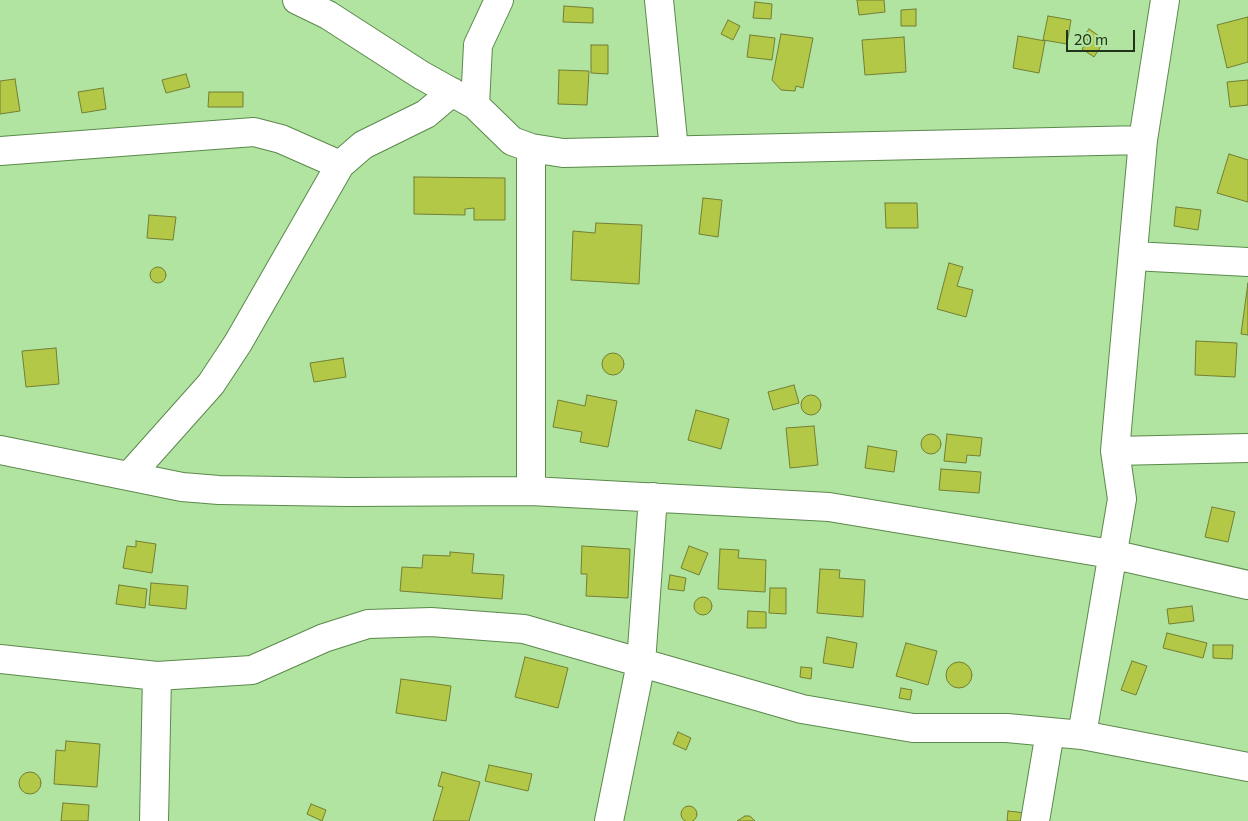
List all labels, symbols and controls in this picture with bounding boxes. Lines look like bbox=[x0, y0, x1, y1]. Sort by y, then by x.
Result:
scale bar bbox=[1068, 20, 1137, 52]
text: 20 m bbox=[1074, 30, 1108, 48]

